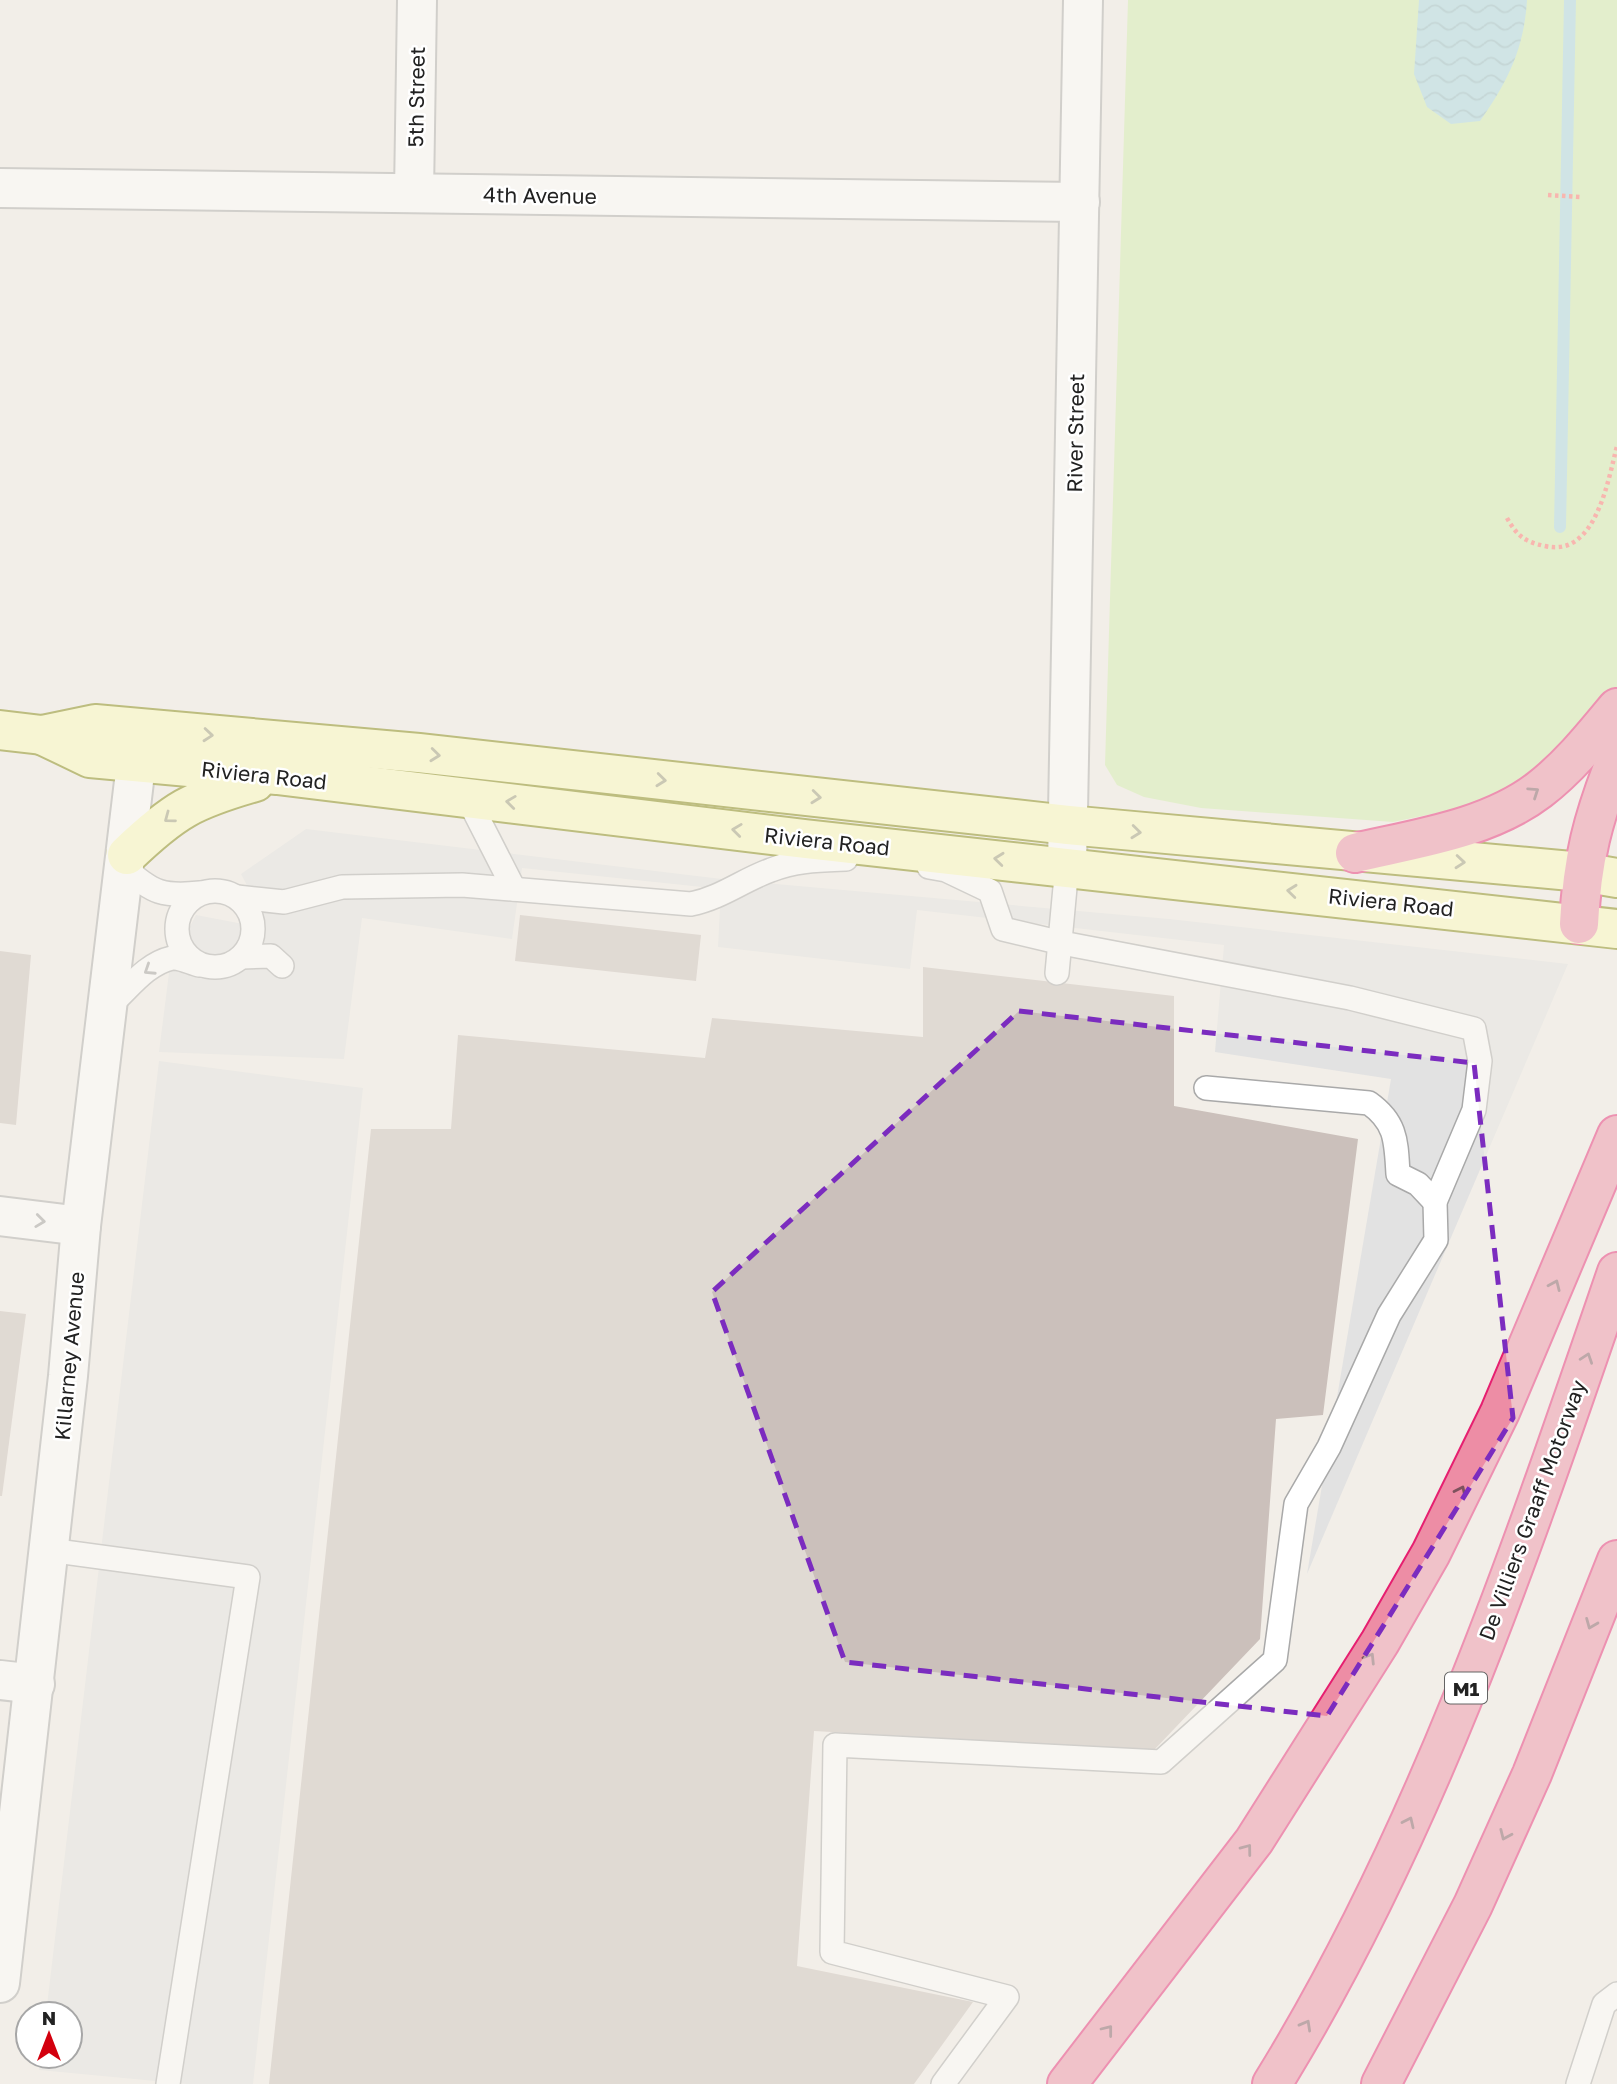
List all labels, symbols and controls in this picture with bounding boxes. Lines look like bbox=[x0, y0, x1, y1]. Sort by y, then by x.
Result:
street label: 5th Street bbox=[402, 46, 430, 148]
street label: 4th Avenue bbox=[483, 181, 597, 209]
street label: River Street bbox=[1061, 373, 1089, 493]
one-way arrow bbox=[203, 727, 214, 742]
one-way arrow bbox=[429, 747, 441, 762]
street label: Riviera Road bbox=[200, 755, 328, 795]
one-way arrow bbox=[655, 772, 667, 787]
one-way arrow bbox=[1526, 788, 1539, 801]
one-way arrow bbox=[810, 789, 822, 804]
one-way arrow bbox=[505, 795, 517, 810]
one-way arrow bbox=[164, 809, 176, 822]
street label: Riviera Road bbox=[763, 821, 891, 861]
one-way arrow bbox=[731, 823, 743, 838]
one-way arrow bbox=[1131, 824, 1142, 839]
one-way arrow bbox=[993, 851, 1005, 866]
one-way arrow bbox=[1455, 854, 1466, 869]
street label: Riviera Road bbox=[1327, 882, 1455, 922]
one-way arrow bbox=[1286, 884, 1297, 899]
one-way arrow bbox=[144, 962, 157, 975]
one-way arrow bbox=[35, 1214, 46, 1229]
street label: Killarney Avenue bbox=[49, 1270, 89, 1442]
one-way arrow bbox=[1547, 1279, 1561, 1291]
one-way arrow bbox=[1579, 1353, 1593, 1365]
street label: De Villiers Graaff Motorway bbox=[1473, 1376, 1591, 1644]
one-way arrow bbox=[1453, 1486, 1467, 1499]
one-way arrow bbox=[1586, 1618, 1600, 1630]
one-way arrow bbox=[1361, 1653, 1374, 1666]
road number: M1 bbox=[1445, 1672, 1487, 1704]
one-way arrow bbox=[1400, 1817, 1414, 1829]
one-way arrow bbox=[1499, 1827, 1513, 1840]
one-way arrow bbox=[1238, 1845, 1251, 1857]
north arrow bbox=[14, 2000, 84, 2070]
text: N bbox=[42, 2006, 56, 2029]
one-way arrow bbox=[1298, 2020, 1311, 2032]
one-way arrow bbox=[1100, 2025, 1113, 2038]

